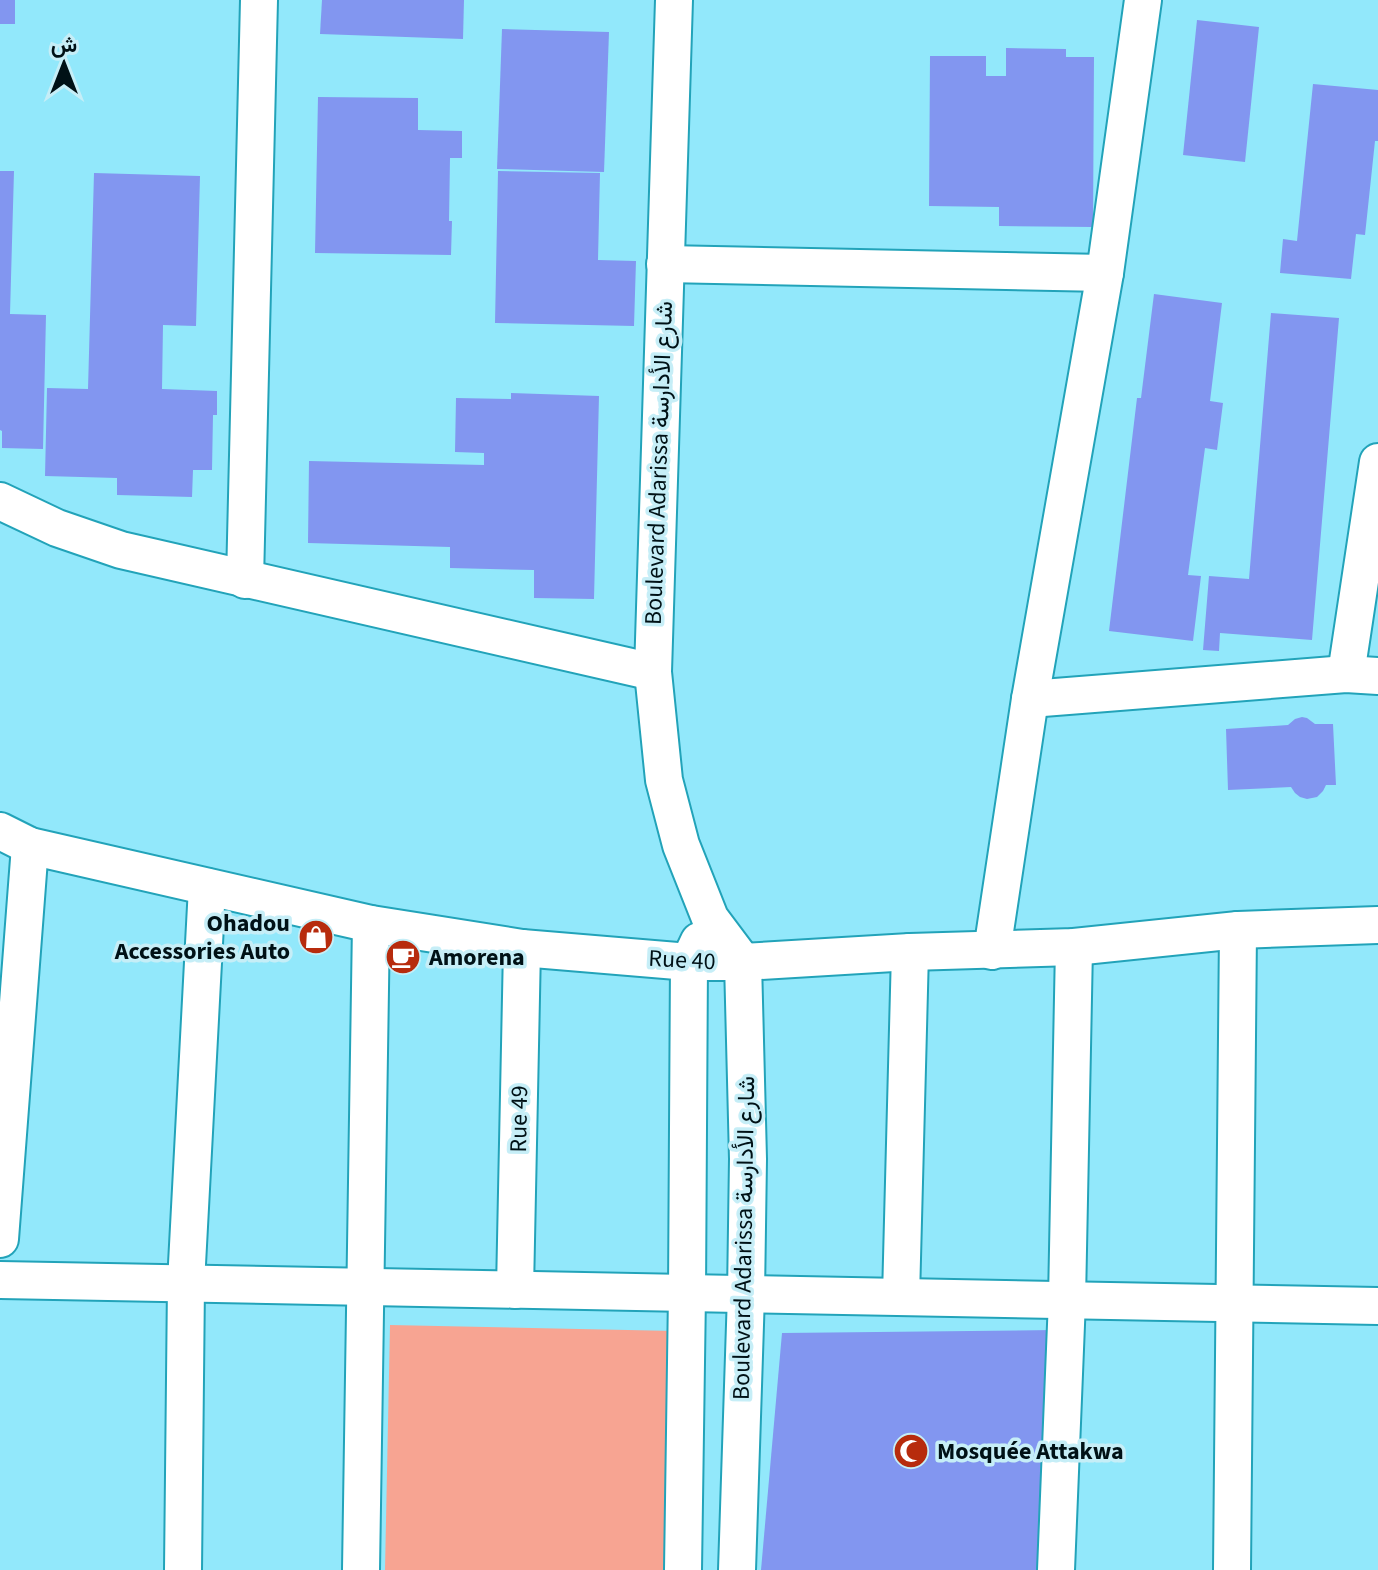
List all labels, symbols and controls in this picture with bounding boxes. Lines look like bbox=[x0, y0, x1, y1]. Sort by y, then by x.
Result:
north arrow bbox=[24, 24, 104, 104]
text: ش bbox=[51, 29, 77, 61]
street label: Boulevard Adarissa شارع الأدارسة bbox=[636, 300, 682, 626]
place label: Ohadou Accessories Auto bbox=[114, 906, 290, 969]
shop icon: Ohadou Accessories Auto bbox=[297, 918, 335, 956]
cafe icon: Amorena bbox=[384, 938, 422, 976]
place label: Amorena bbox=[428, 940, 525, 975]
street label: Rue 40 bbox=[647, 941, 717, 979]
street label: Boulevard Adarissa شارع الأدارسة bbox=[724, 1076, 764, 1400]
street label: Rue 49 bbox=[501, 1085, 537, 1153]
mosque icon: Mosquée Attakwa bbox=[892, 1432, 930, 1470]
place label: Mosquée Attakwa bbox=[937, 1434, 1124, 1469]

